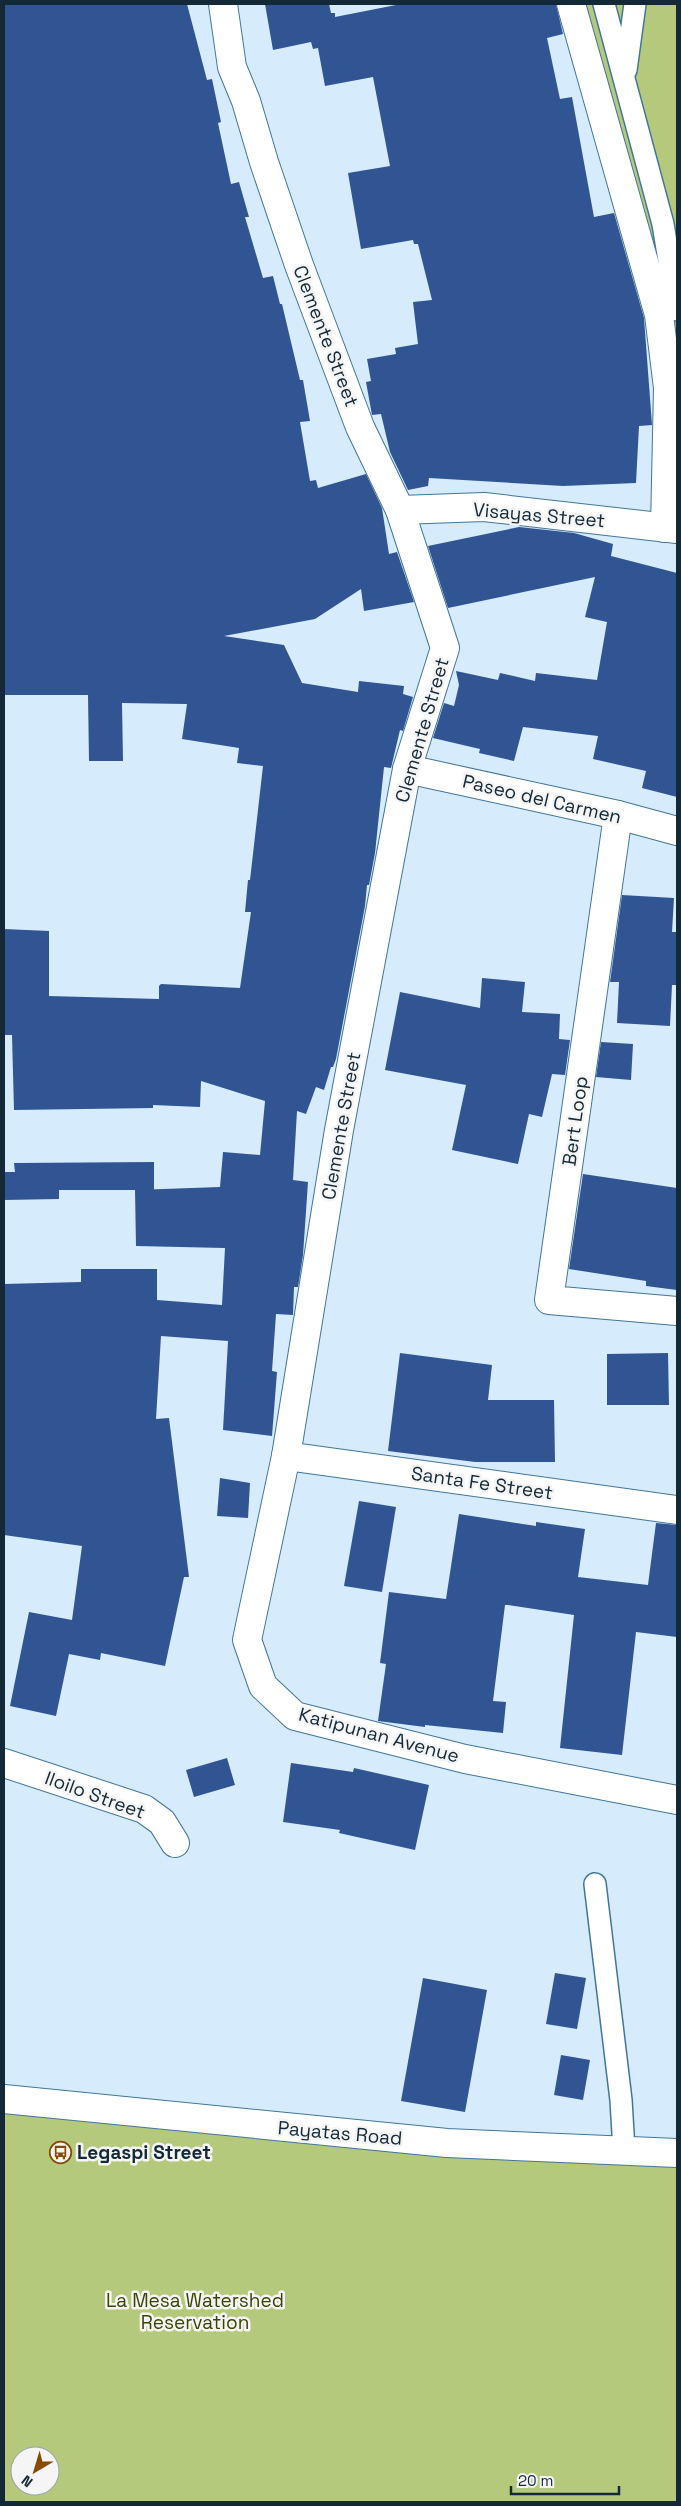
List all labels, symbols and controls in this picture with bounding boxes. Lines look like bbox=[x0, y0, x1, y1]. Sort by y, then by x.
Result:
street label: Clemente Street bbox=[288, 262, 364, 410]
street label: Visayas Street bbox=[472, 497, 606, 533]
street label: Clemente Street bbox=[389, 655, 455, 805]
street label: Paseo del Carmen bbox=[460, 769, 624, 829]
street label: Clemente Street bbox=[316, 1050, 366, 1202]
street label: Bert Loop bbox=[556, 1074, 594, 1168]
street label: Santa Fe Street bbox=[410, 1461, 554, 1505]
street label: Katipunan Avenue bbox=[296, 1702, 462, 1768]
street label: Iloilo Street bbox=[41, 1765, 149, 1825]
street label: Payatas Road bbox=[277, 2115, 403, 2151]
bus stop icon: Legaspi Street bbox=[49, 2140, 73, 2164]
place label: Legaspi Street bbox=[77, 2140, 211, 2165]
park label: La Mesa Watershed Reservation bbox=[106, 2288, 284, 2335]
north arrow bbox=[10, 2446, 60, 2496]
scale bar bbox=[511, 2464, 618, 2496]
text: N bbox=[18, 2471, 36, 2491]
text: 20 m bbox=[518, 2471, 553, 2490]

